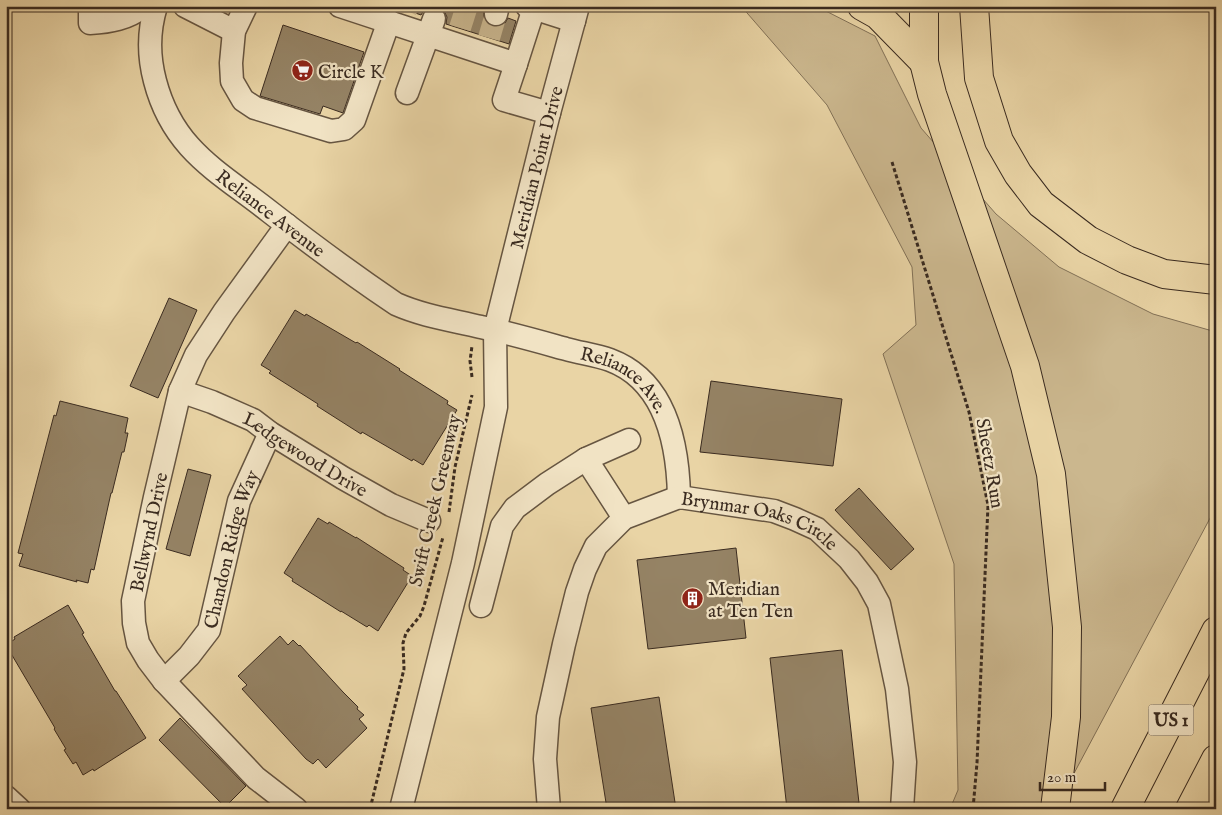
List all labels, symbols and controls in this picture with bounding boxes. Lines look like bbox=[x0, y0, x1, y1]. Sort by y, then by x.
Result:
supermarket icon: Circle K bbox=[290, 59, 314, 83]
place label: Circle K bbox=[318, 61, 384, 85]
street label: Meridian Point Drive bbox=[506, 83, 570, 252]
street label: Reliance Avenue bbox=[210, 165, 329, 264]
street label: Reliance Ave. bbox=[578, 343, 672, 418]
street label: Ledgewood Drive bbox=[239, 407, 371, 503]
street label: Swift Creek Greenway bbox=[404, 411, 468, 589]
street label: Sheetz Run bbox=[969, 416, 1009, 510]
street label: Chandon Ridge Way bbox=[200, 466, 266, 631]
street label: Bellwynd Drive bbox=[126, 470, 174, 594]
street label: Brynmar Oaks Circle bbox=[679, 487, 842, 557]
place label: Meridian at Ten Ten bbox=[708, 578, 793, 624]
building icon: Meridian at Ten Ten bbox=[680, 587, 704, 611]
road number: US 1 bbox=[1148, 704, 1194, 736]
scale bar bbox=[1040, 760, 1104, 792]
text: 20 m bbox=[1047, 768, 1077, 787]

